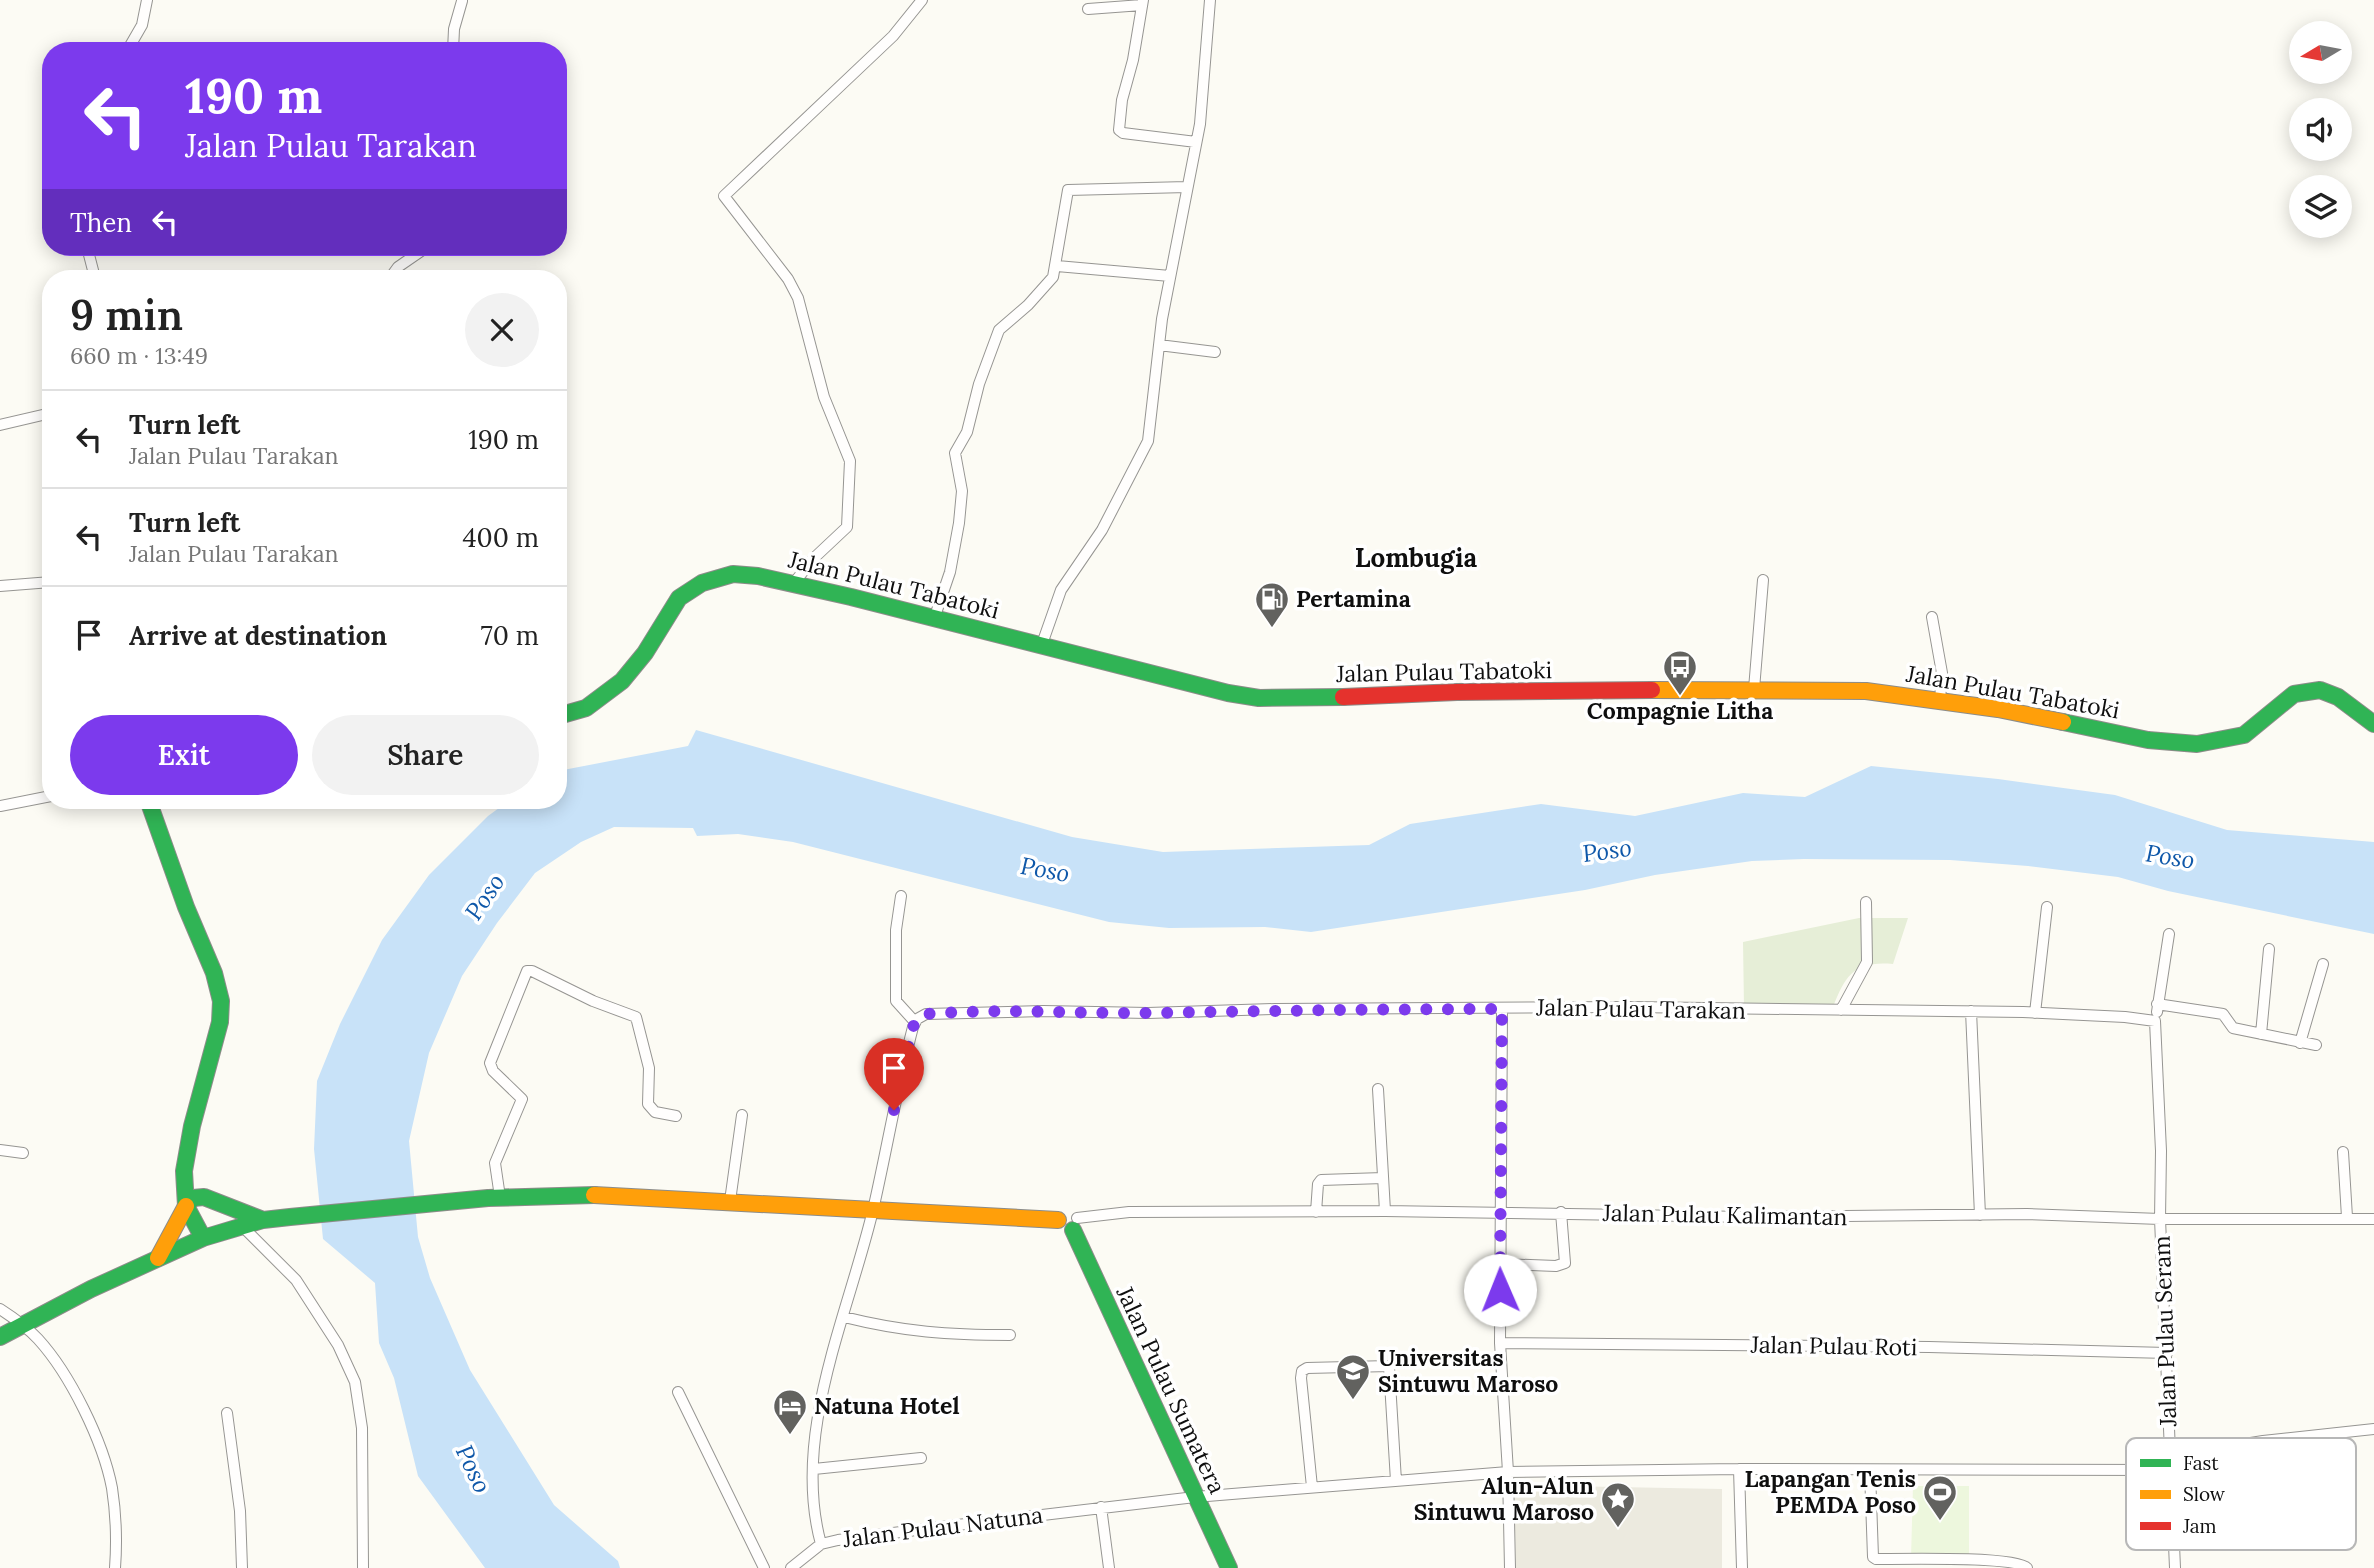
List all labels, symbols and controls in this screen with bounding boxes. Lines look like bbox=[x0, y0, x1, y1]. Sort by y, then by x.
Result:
north arrow bbox=[2289, 21, 2352, 84]
map controls bbox=[2289, 21, 2352, 238]
text: 190 m bbox=[185, 64, 322, 126]
icon: left bbox=[70, 70, 161, 161]
button: sound bbox=[2289, 98, 2352, 161]
text: Jalan Pulau Tarakan bbox=[185, 125, 477, 166]
button: layers bbox=[2289, 175, 2352, 238]
icon: left bbox=[146, 203, 184, 241]
text: Then bbox=[70, 206, 132, 239]
text: 9 min bbox=[70, 288, 183, 342]
button: close bbox=[465, 293, 539, 367]
text: 660 m · 13:49 bbox=[70, 341, 208, 370]
text: Turn left bbox=[129, 408, 240, 441]
icon: left bbox=[70, 420, 108, 458]
text: 190 m bbox=[468, 423, 539, 456]
text: Jalan Pulau Tarakan bbox=[129, 441, 339, 470]
text: Turn left bbox=[129, 506, 240, 539]
icon: left bbox=[70, 518, 108, 556]
text: 400 m bbox=[463, 521, 539, 554]
text: Jalan Pulau Tarakan bbox=[129, 539, 339, 568]
district label: Lombugia bbox=[1355, 541, 1478, 574]
street label: Jalan Pulau Tabatoki bbox=[785, 544, 1002, 625]
fuel station icon: Pertamina bbox=[1253, 580, 1291, 629]
place label: Pertamina bbox=[1296, 584, 1411, 613]
icon: arrive bbox=[70, 616, 108, 654]
text: Arrive at destination bbox=[129, 619, 387, 652]
text: 70 m bbox=[481, 619, 539, 652]
bus stop icon: Compagnie Litha bbox=[1661, 648, 1699, 697]
street label: Jalan Pulau Tabatoki bbox=[1335, 655, 1552, 688]
street label: Jalan Pulau Tabatoki bbox=[1903, 658, 2122, 725]
place label: Compagnie Litha bbox=[1587, 696, 1773, 725]
button: Exit bbox=[70, 715, 298, 795]
button: Share bbox=[312, 715, 539, 795]
water label: Poso bbox=[1580, 832, 1634, 869]
water label: Poso bbox=[2143, 837, 2197, 876]
water label: Poso bbox=[1018, 850, 1072, 889]
water label: Poso bbox=[458, 868, 511, 926]
street label: Jalan Pulau Tarakan bbox=[1535, 992, 1746, 1025]
pin bbox=[864, 1038, 924, 1110]
icon: arrive bbox=[875, 1049, 913, 1087]
street label: Jalan Pulau Kalimantan bbox=[1601, 1198, 1848, 1231]
street label: Jalan Pulau Seram bbox=[2147, 1235, 2182, 1428]
position arrow bbox=[1463, 1253, 1537, 1327]
street label: Jalan Pulau Sumatera bbox=[1110, 1281, 1232, 1498]
street label: Jalan Pulau Roti bbox=[1749, 1330, 1918, 1361]
place label: Universitas Sintuwu Maroso bbox=[1378, 1343, 1558, 1398]
school or university icon: Universitas Sintuwu Maroso bbox=[1334, 1352, 1372, 1401]
hotel icon: Natuna Hotel bbox=[771, 1387, 809, 1436]
place label: Natuna Hotel bbox=[814, 1391, 960, 1420]
legend bbox=[2126, 1438, 2356, 1550]
water label: Poso bbox=[449, 1440, 498, 1498]
text: Fast bbox=[2183, 1451, 2219, 1475]
place label: Lapangan Tenis PEMDA Poso bbox=[1745, 1464, 1916, 1519]
place label: Alun-Alun Sintuwu Maroso bbox=[1414, 1471, 1594, 1526]
sports icon: Lapangan Tenis PEMDA Poso bbox=[1921, 1473, 1959, 1522]
place icon: Alun-Alun Sintuwu Maroso bbox=[1599, 1480, 1637, 1529]
text: Slow bbox=[2183, 1482, 2226, 1506]
street label: Jalan Pulau Natuna bbox=[840, 1500, 1045, 1553]
text: Jam bbox=[2182, 1514, 2217, 1538]

